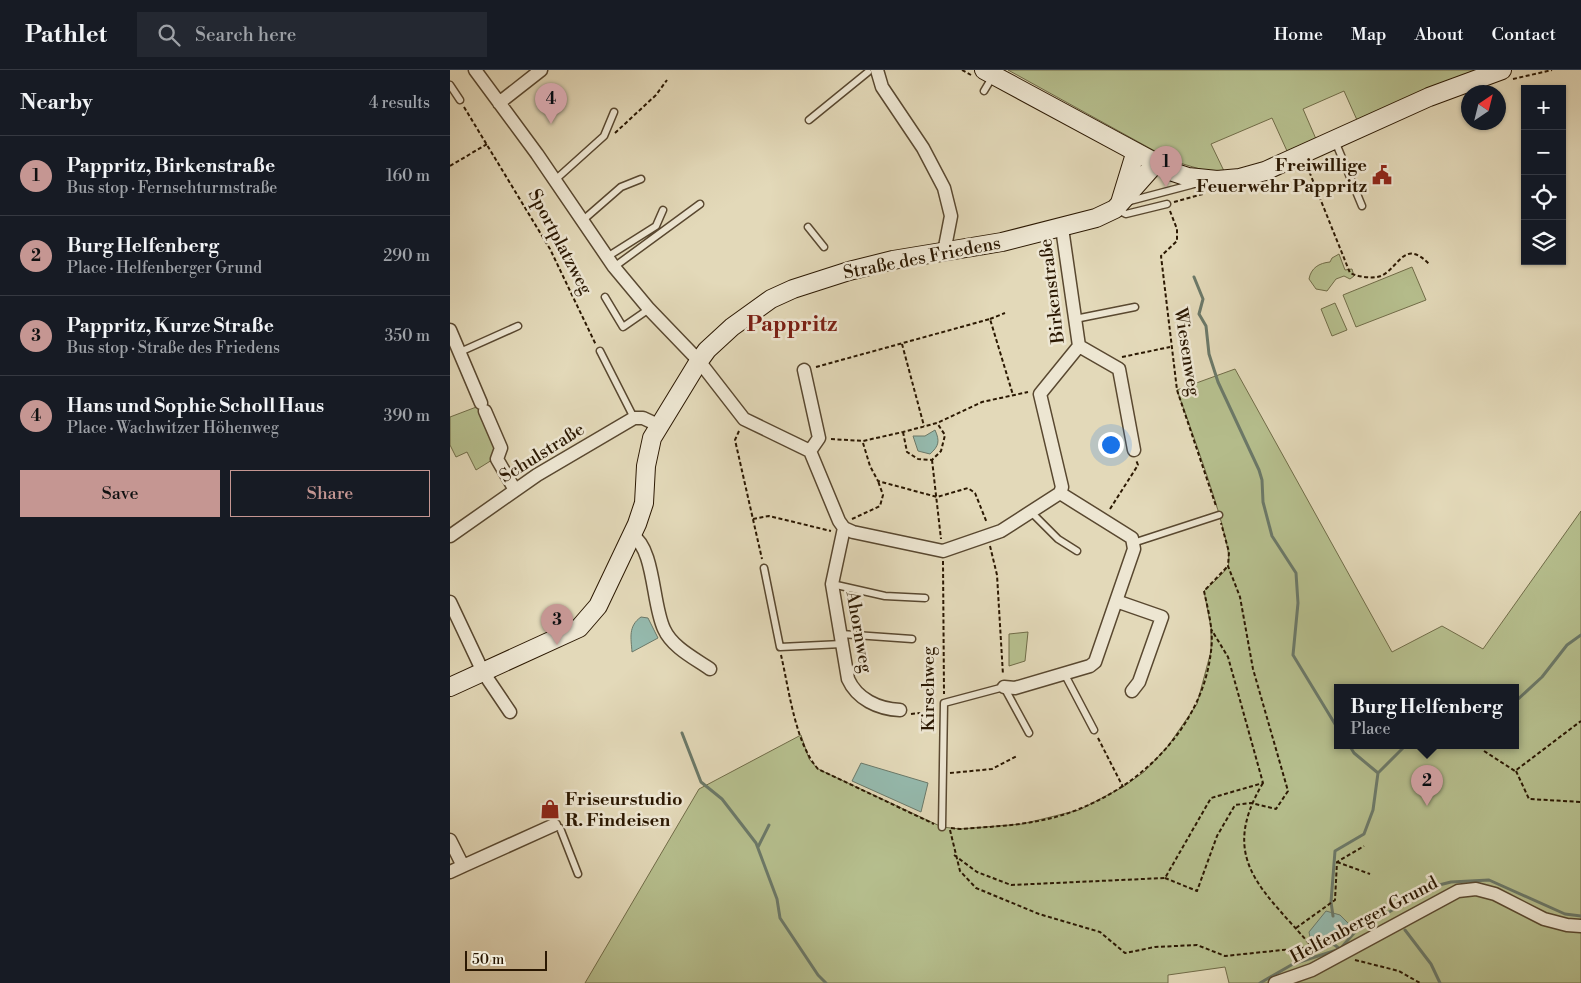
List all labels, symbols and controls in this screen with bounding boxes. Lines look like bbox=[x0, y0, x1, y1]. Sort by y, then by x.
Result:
search box bbox=[137, 12, 487, 57]
text: Pathlet bbox=[25, 20, 107, 50]
icon: search bbox=[155, 21, 183, 49]
text: Search here bbox=[195, 23, 296, 47]
text: Home bbox=[1274, 23, 1323, 46]
text: Map bbox=[1351, 23, 1387, 46]
text: About bbox=[1415, 23, 1464, 46]
text: Contact bbox=[1492, 23, 1556, 46]
pin: 4 bbox=[535, 83, 567, 124]
north arrow bbox=[1461, 85, 1506, 130]
map controls bbox=[1521, 85, 1566, 265]
button: + bbox=[1521, 85, 1566, 130]
text: Nearby bbox=[20, 90, 93, 116]
text: 4 results bbox=[369, 93, 430, 113]
button: − bbox=[1521, 130, 1566, 175]
pin: 1 bbox=[1150, 146, 1182, 187]
text: Pappritz, Birkenstraße bbox=[67, 154, 275, 178]
place label: Freiwillige Feuerwehr Pappritz bbox=[1196, 154, 1367, 198]
public building icon: Freiwillige Feuerwehr Pappritz bbox=[1371, 164, 1393, 186]
text: 1 bbox=[32, 166, 40, 186]
text: 160 m bbox=[386, 166, 430, 186]
button: locate bbox=[1521, 175, 1566, 220]
text: Bus stop · Fernsehturmstraße bbox=[67, 178, 277, 198]
street label: Sportplatzweg bbox=[523, 185, 598, 299]
button: layers bbox=[1521, 220, 1566, 265]
street label: Straße des Friedens bbox=[841, 231, 1003, 285]
text: Burg Helfenberg bbox=[67, 234, 219, 258]
street label: Birkenstraße bbox=[1034, 237, 1070, 346]
text: 2 bbox=[31, 246, 41, 266]
text: 290 m bbox=[383, 246, 430, 266]
text: Place · Helfenberger Grund bbox=[67, 258, 262, 278]
street label: Wiesenweg bbox=[1169, 305, 1205, 398]
district label: Pappritz bbox=[746, 311, 838, 338]
text: Pappritz, Kurze Straße bbox=[67, 314, 274, 338]
text: 3 bbox=[31, 326, 41, 346]
text: 350 m bbox=[384, 326, 430, 346]
text: Bus stop · Straße des Friedens bbox=[67, 338, 280, 358]
text: Hans und Sophie Scholl Haus bbox=[67, 394, 324, 418]
text: 4 bbox=[31, 406, 41, 426]
text: 390 m bbox=[384, 406, 430, 426]
text: Place · Wachwitzer Höhenweg bbox=[67, 418, 279, 438]
street label: Schulstraße bbox=[495, 418, 589, 488]
your location bbox=[1098, 432, 1124, 458]
button: Save bbox=[20, 470, 220, 517]
button: Share bbox=[230, 470, 430, 517]
street label: Ahornweg bbox=[840, 588, 878, 675]
pin: 3 bbox=[541, 604, 573, 645]
street label: Kirschweg bbox=[917, 646, 940, 732]
popup bbox=[1334, 684, 1519, 749]
text: Burg Helfenberg bbox=[1351, 695, 1502, 719]
text: Place bbox=[1351, 719, 1390, 739]
pin: 2 bbox=[1411, 765, 1443, 806]
place label: Friseurstudio R. Findeisen bbox=[565, 788, 683, 832]
shop icon: Friseurstudio R. Findeisen bbox=[539, 798, 561, 820]
street label: Helfenberger Grund bbox=[1286, 871, 1443, 969]
scale bar bbox=[465, 948, 548, 971]
text: 50 m bbox=[472, 951, 504, 969]

